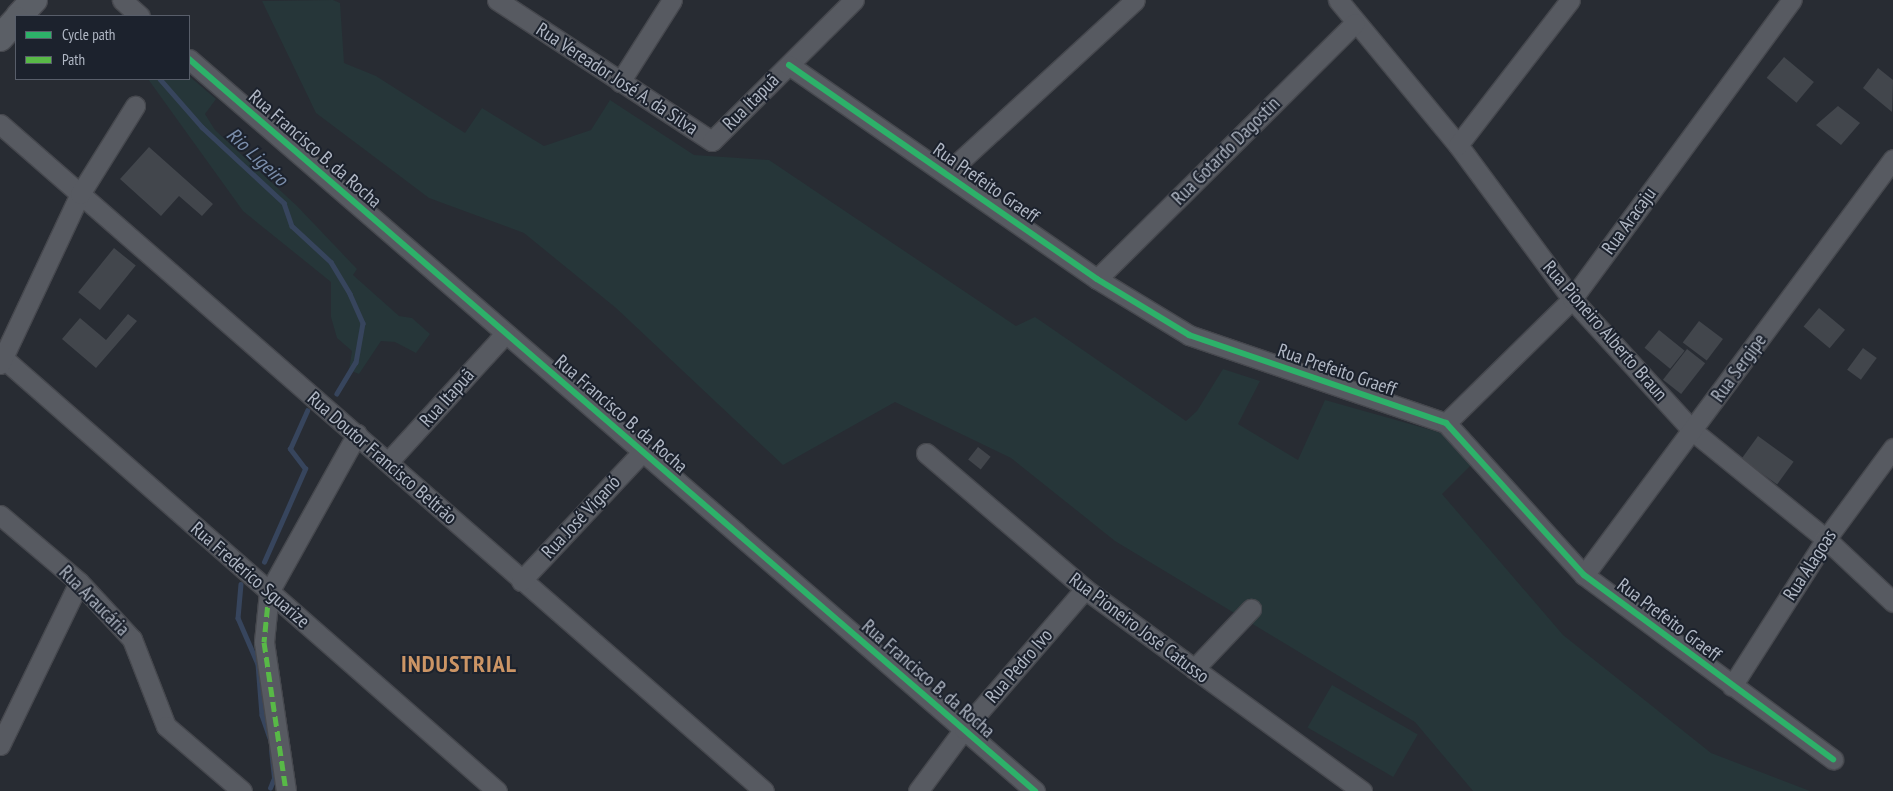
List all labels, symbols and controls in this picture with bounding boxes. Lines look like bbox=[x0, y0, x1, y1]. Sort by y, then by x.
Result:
legend bbox=[15, 15, 190, 80]
street label: Rua Vereador José A. da Silva bbox=[531, 18, 703, 140]
text: Cycle path bbox=[62, 25, 115, 44]
text: Path bbox=[62, 50, 85, 69]
street label: Rua Itapuã bbox=[718, 69, 784, 135]
street label: Rua Francisco B. da Rocha bbox=[244, 85, 386, 213]
street label: Rua Gotardo Dagostin bbox=[1167, 92, 1285, 210]
water label: Rio Ligeiro bbox=[221, 123, 293, 191]
street label: Rua Prefeito Graeff bbox=[929, 138, 1043, 228]
street label: Rua Aracaju bbox=[1597, 183, 1661, 259]
street label: Rua Pioneiro Alberto Braun bbox=[1538, 256, 1672, 406]
street label: Rua Sergipe bbox=[1707, 329, 1771, 407]
street label: Rua Prefeito Graeff bbox=[1275, 339, 1399, 401]
street label: Rua Francisco B. da Rocha bbox=[550, 350, 692, 478]
street label: Rua Itapuã bbox=[415, 364, 479, 432]
street label: Rua Doutor Francisco Beltrão bbox=[303, 387, 461, 529]
street label: Rua José Viganó bbox=[537, 471, 625, 563]
street label: Rua Frederico Sguarize bbox=[186, 517, 314, 633]
street label: Rua Alagoas bbox=[1779, 525, 1841, 605]
street label: Rua Araucária bbox=[54, 561, 134, 641]
street label: Rua Pioneiro José Catusso bbox=[1065, 568, 1213, 688]
street label: Rua Prefeito Graeff bbox=[1613, 574, 1725, 666]
street label: Rua Francisco B. da Rocha bbox=[857, 615, 999, 743]
street label: Rua Pedro Ivo bbox=[981, 624, 1057, 708]
district label: INDUSTRIAL bbox=[400, 650, 518, 678]

